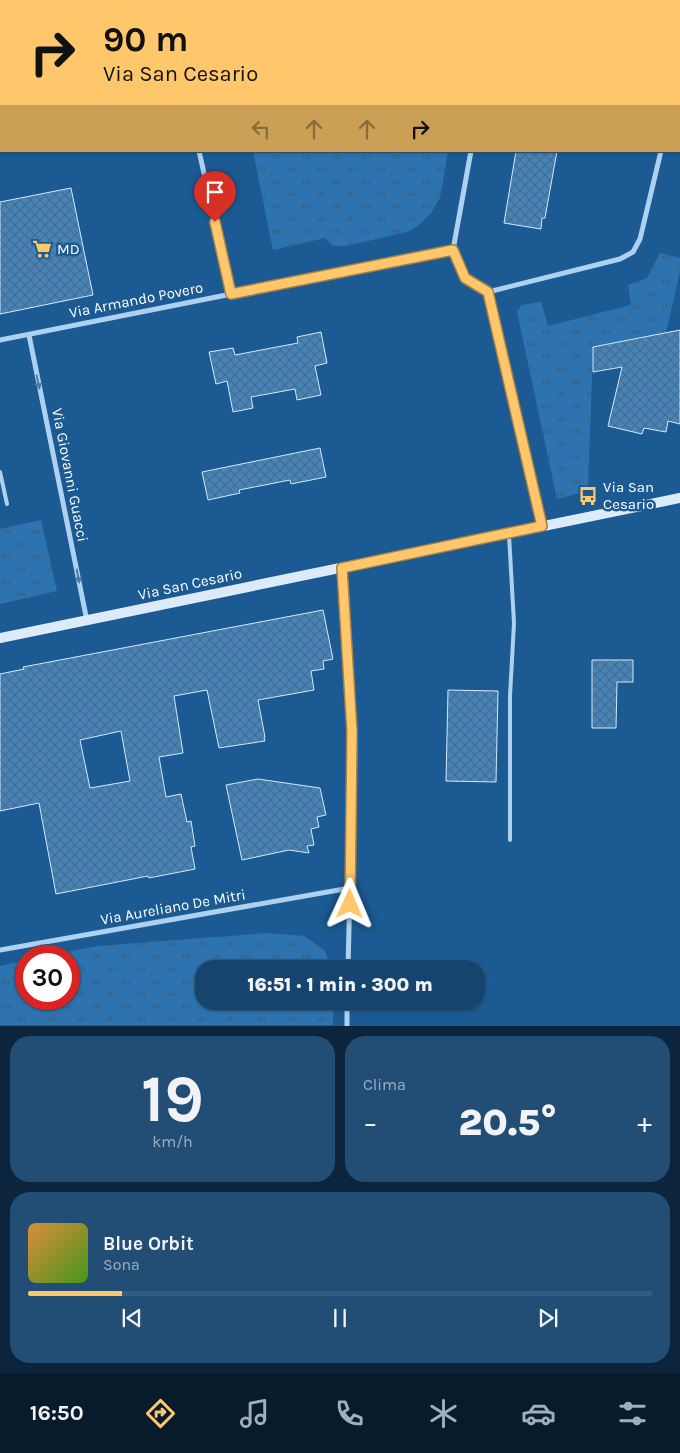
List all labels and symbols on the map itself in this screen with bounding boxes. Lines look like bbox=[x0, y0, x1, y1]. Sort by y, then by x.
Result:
pin bbox=[194, 171, 236, 222]
supermarket icon: MD bbox=[31, 238, 53, 260]
place label: MD bbox=[57, 240, 80, 258]
street label: Via Armando Povero bbox=[67, 278, 205, 322]
one-way arrow bbox=[35, 375, 43, 391]
street label: Via Giovanni Guacci bbox=[48, 407, 92, 543]
place label: Via San Cesario bbox=[603, 478, 654, 513]
bus stop icon: Via San Cesario bbox=[577, 485, 599, 507]
street label: Via San Cesario bbox=[136, 564, 244, 604]
one-way arrow bbox=[74, 569, 82, 585]
position arrow bbox=[323, 877, 375, 929]
street label: Via Aureliano De Mitri bbox=[99, 885, 247, 929]
speed limit sign: 30 bbox=[15, 945, 80, 1010]

